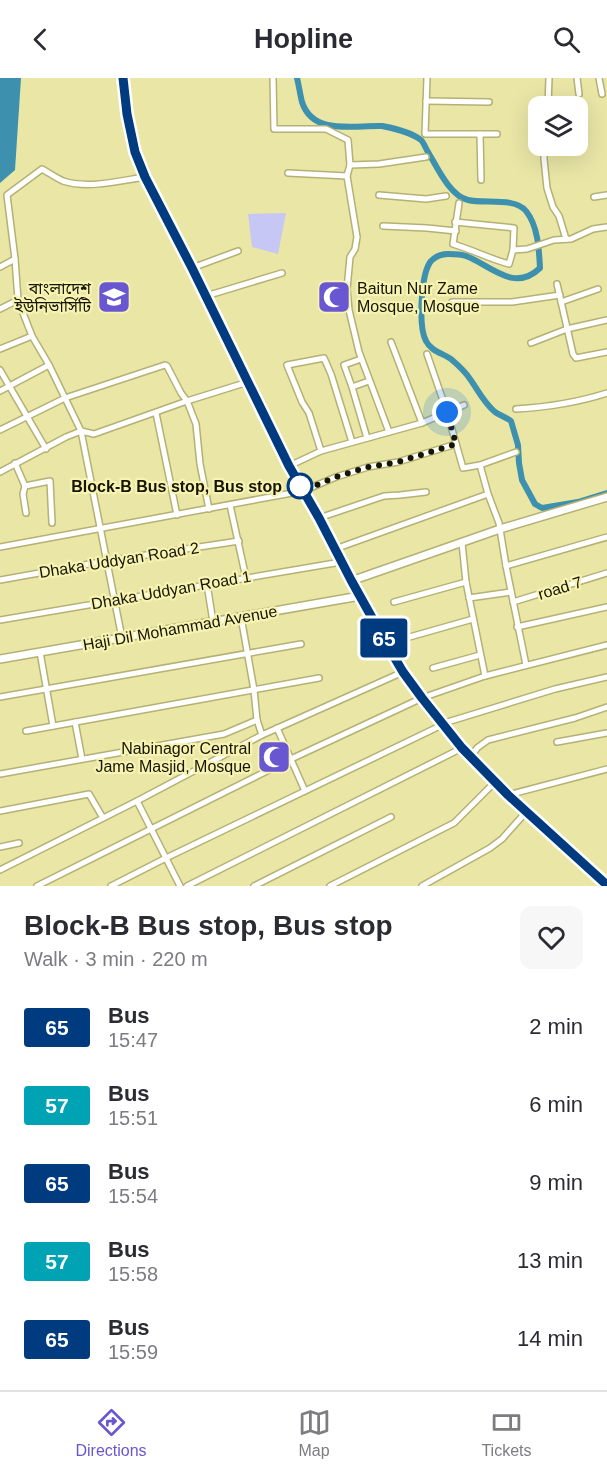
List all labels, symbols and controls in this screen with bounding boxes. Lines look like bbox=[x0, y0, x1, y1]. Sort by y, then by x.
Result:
icon: back bbox=[24, 23, 57, 56]
icon: search bbox=[550, 23, 583, 56]
text: Hopline bbox=[254, 24, 353, 54]
map controls bbox=[528, 96, 588, 156]
button: layers bbox=[528, 96, 588, 156]
school or university icon: বাংলাদেশ ইউনিভার্সিটি bbox=[96, 279, 132, 315]
mosque icon: Baitun Nur Zame Mosque, Mosque bbox=[316, 279, 352, 315]
place label: বাংলাদেশ ইউনিভার্সিটি bbox=[13, 280, 92, 315]
place label: Baitun Nur Zame Mosque, Mosque bbox=[357, 280, 480, 315]
your location bbox=[432, 397, 462, 427]
marker: Block-B Bus stop, Bus stop bbox=[287, 473, 313, 499]
place label: Block-B Bus stop, Bus stop bbox=[71, 478, 282, 495]
street label: Dhaka Uddyan Road 2 bbox=[38, 539, 200, 581]
street label: Dhaka Uddyan Road 1 bbox=[90, 568, 252, 612]
street label: road 7 bbox=[536, 573, 584, 603]
street label: Haji Dil Mohammad Avenue bbox=[81, 602, 279, 653]
line badge: 65 bbox=[357, 618, 411, 658]
text: 65 bbox=[372, 627, 396, 650]
mosque icon: Nabinagor Central Jame Masjid, Mosque bbox=[256, 739, 292, 775]
place label: Nabinagor Central Jame Masjid, Mosque bbox=[95, 740, 251, 775]
button: heart bbox=[520, 906, 583, 969]
text: Block-B Bus stop, Bus stop bbox=[24, 910, 393, 941]
text: Walk · 3 min · 220 m bbox=[24, 948, 208, 970]
text: Bus bbox=[108, 1003, 150, 1028]
text: 2 min bbox=[529, 1014, 583, 1039]
text: 65 bbox=[45, 1016, 69, 1039]
text: 15:47 bbox=[108, 1029, 158, 1051]
text: Bus bbox=[108, 1081, 150, 1106]
text: 6 min bbox=[529, 1092, 583, 1117]
text: 57 bbox=[45, 1094, 69, 1117]
text: 15:51 bbox=[108, 1107, 158, 1129]
text: Bus bbox=[108, 1159, 150, 1184]
text: 9 min bbox=[529, 1170, 583, 1195]
text: 65 bbox=[45, 1172, 69, 1195]
text: 15:54 bbox=[108, 1185, 158, 1207]
text: Bus bbox=[108, 1237, 150, 1262]
text: 13 min bbox=[517, 1248, 583, 1273]
text: 57 bbox=[45, 1250, 69, 1273]
text: 15:58 bbox=[108, 1263, 158, 1285]
text: Bus bbox=[108, 1315, 150, 1340]
text: 14 min bbox=[517, 1326, 583, 1351]
text: 65 bbox=[45, 1328, 69, 1351]
text: 15:59 bbox=[108, 1341, 158, 1363]
tab: Directions bbox=[75, 1406, 147, 1460]
tab: Map bbox=[298, 1406, 331, 1460]
tab: Tickets bbox=[481, 1406, 532, 1460]

